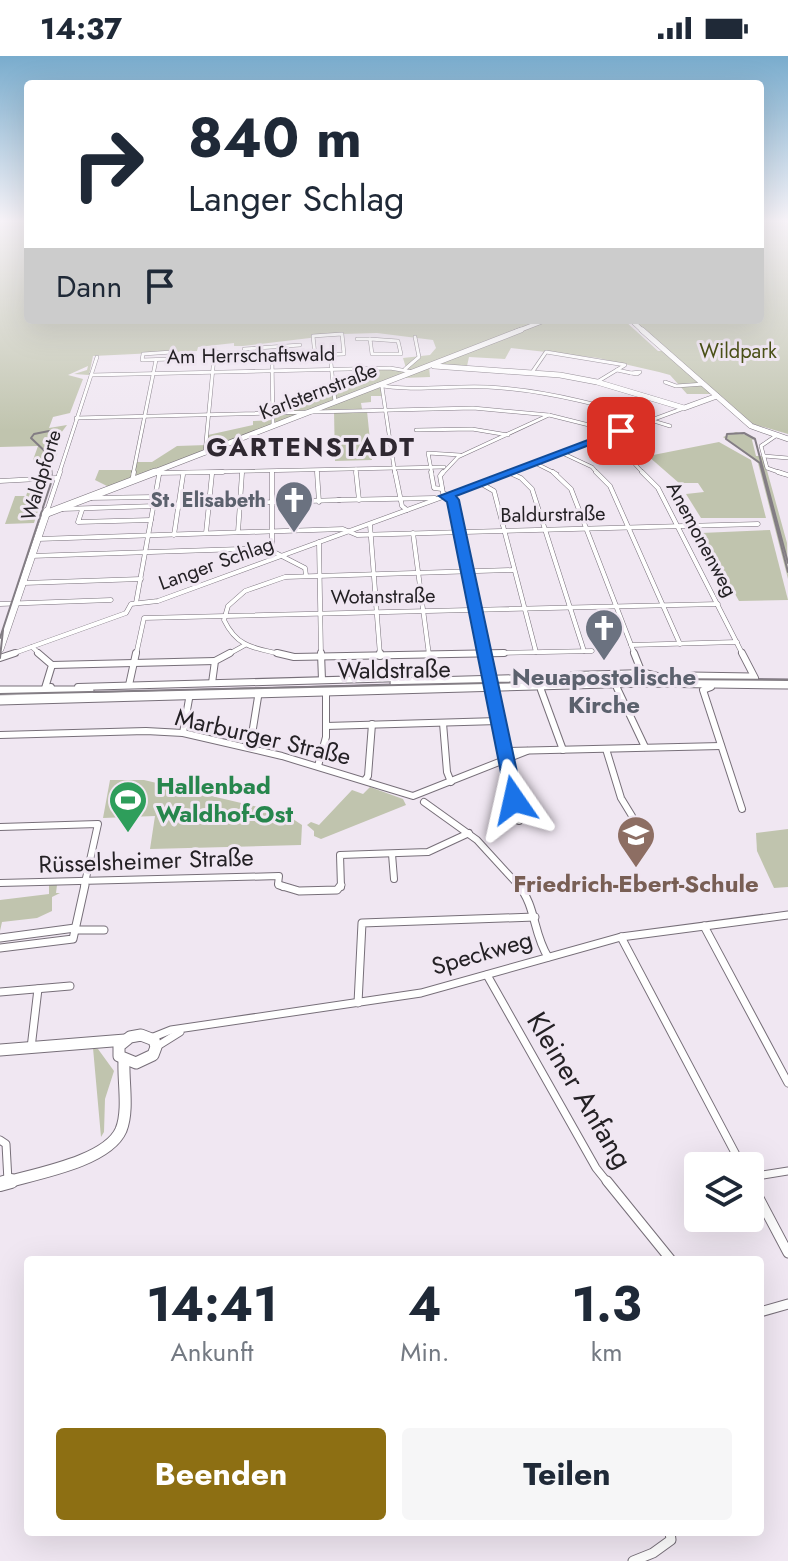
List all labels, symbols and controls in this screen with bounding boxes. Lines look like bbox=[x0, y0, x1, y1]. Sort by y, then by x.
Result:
text: 14:37 bbox=[40, 7, 122, 50]
text: 840 m bbox=[188, 97, 362, 178]
icon: right bbox=[56, 112, 160, 216]
text: Langer Schlag bbox=[188, 172, 405, 224]
icon: arrive bbox=[138, 264, 182, 308]
text: Dann bbox=[56, 265, 122, 308]
park label: Wildpark bbox=[699, 337, 777, 366]
street label: Am Herrschaftswald bbox=[166, 340, 336, 371]
street label: Karlsternstraße bbox=[255, 356, 381, 427]
pin bbox=[587, 397, 655, 465]
icon: arrive bbox=[599, 409, 643, 453]
street label: Waldpforte bbox=[14, 426, 69, 524]
district label: GARTENSTADT bbox=[206, 428, 416, 466]
street label: Anemonenweg bbox=[659, 476, 744, 602]
church icon: St. Elisabeth bbox=[273, 479, 315, 534]
place label: St. Elisabeth bbox=[150, 486, 266, 515]
street label: Baldurstraße bbox=[500, 499, 606, 530]
street label: Langer Schlag bbox=[155, 529, 278, 598]
street label: Wotanstraße bbox=[330, 581, 436, 612]
church icon: Neuapostolische Kirche bbox=[583, 607, 625, 662]
street label: Waldstraße bbox=[337, 651, 451, 688]
place label: Neuapostolische Kirche bbox=[512, 659, 696, 722]
street label: Marburger Straße bbox=[172, 699, 354, 774]
position arrow bbox=[472, 758, 556, 842]
place label: Hallenbad Waldhof-Ost bbox=[156, 768, 293, 831]
sports icon: Hallenbad Waldhof-Ost bbox=[107, 779, 149, 834]
school or university icon: Friedrich-Ebert-Schule bbox=[615, 814, 657, 869]
street label: Rüsselsheimer Straße bbox=[38, 839, 254, 882]
place label: Friedrich-Ebert-Schule bbox=[513, 866, 759, 901]
street label: Speckweg bbox=[427, 921, 536, 984]
street label: Kleiner Anfang bbox=[517, 1004, 643, 1176]
map controls bbox=[684, 1152, 764, 1232]
button: layers bbox=[684, 1152, 764, 1232]
text: 14:41 bbox=[146, 1270, 278, 1339]
text: 4 bbox=[408, 1270, 442, 1339]
text: 1.3 bbox=[572, 1270, 642, 1339]
text: Ankunft bbox=[171, 1333, 254, 1371]
text: Min. bbox=[400, 1333, 449, 1371]
text: km bbox=[591, 1333, 623, 1371]
button: Beenden bbox=[56, 1428, 386, 1520]
button: Teilen bbox=[402, 1428, 732, 1520]

